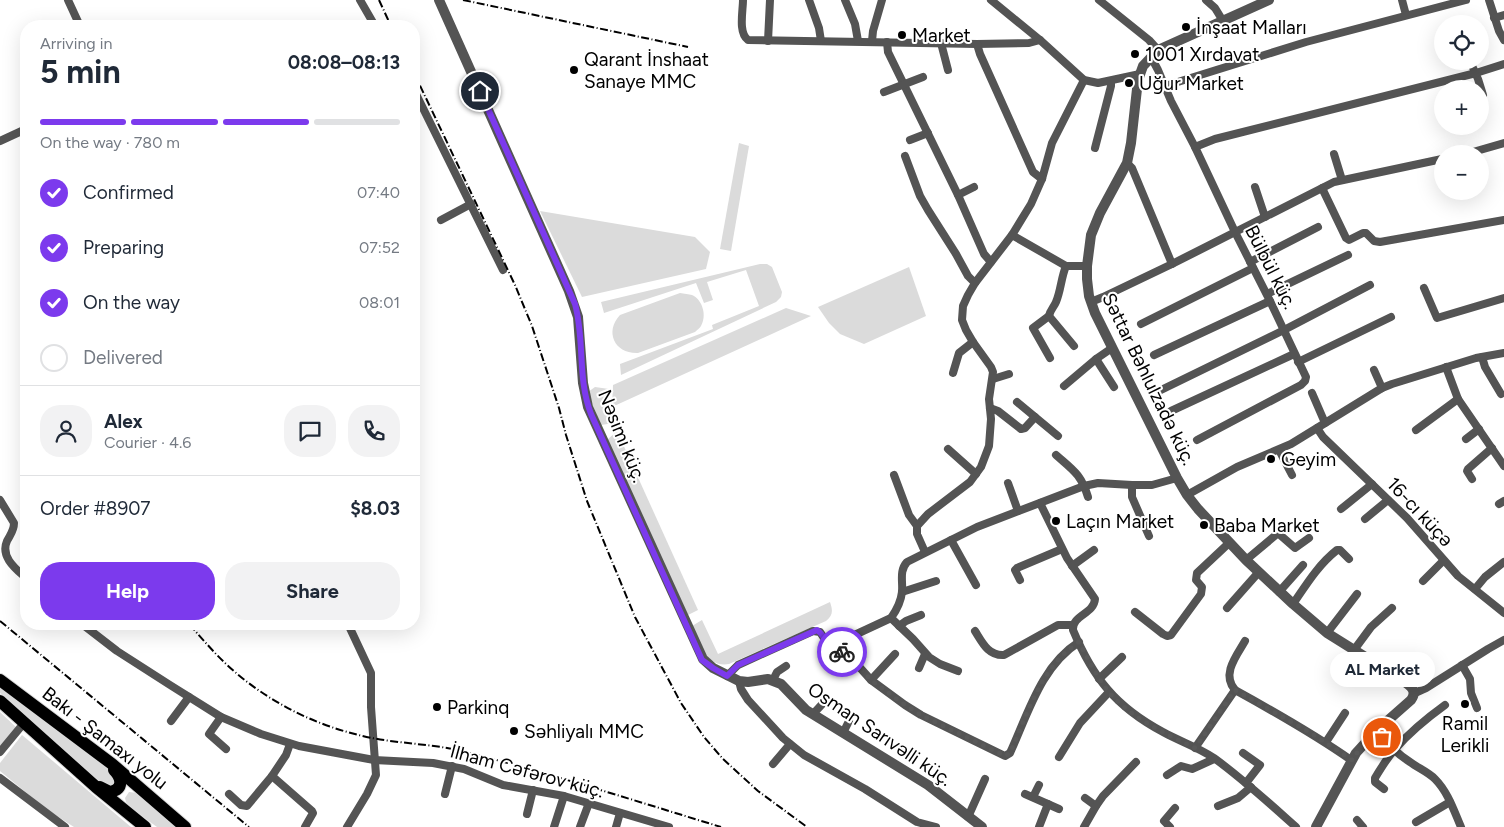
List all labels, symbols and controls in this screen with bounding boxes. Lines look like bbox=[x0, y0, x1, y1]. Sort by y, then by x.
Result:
map controls bbox=[1434, 15, 1489, 200]
button: locate bbox=[1434, 15, 1489, 70]
place label: İnşaat Malları bbox=[1196, 16, 1307, 39]
marker: İnşaat Malları bbox=[1180, 21, 1192, 33]
place label: Market bbox=[912, 24, 971, 47]
marker: Market bbox=[896, 29, 908, 41]
text: Arriving in bbox=[40, 34, 112, 53]
place label: 1001 Xırdavat bbox=[1145, 43, 1259, 66]
place label: Qarant İnshaat Sanaye MMC bbox=[584, 48, 709, 93]
marker: 1001 Xırdavat bbox=[1129, 48, 1141, 60]
text: 08:08–08:13 bbox=[288, 51, 400, 74]
text: 5 min bbox=[40, 53, 121, 91]
marker: Qarant İnshaat Sanaye MMC bbox=[568, 64, 580, 76]
pin bbox=[459, 70, 501, 112]
place label: Uğur Market bbox=[1139, 72, 1244, 95]
icon: home bbox=[466, 77, 494, 105]
marker: Uğur Market bbox=[1123, 77, 1135, 89]
button: + bbox=[1434, 80, 1489, 135]
text: On the way · 780 m bbox=[40, 133, 180, 152]
button: − bbox=[1434, 145, 1489, 200]
icon: check bbox=[40, 179, 68, 207]
text: Confirmed bbox=[83, 181, 174, 204]
text: 07:40 bbox=[357, 183, 400, 202]
street label: Bülbül küç. bbox=[1240, 221, 1302, 313]
icon: check bbox=[40, 234, 68, 262]
text: Preparing bbox=[83, 236, 164, 259]
text: 07:52 bbox=[359, 238, 400, 257]
icon: check bbox=[40, 289, 68, 317]
street label: Səttar Bəhlulzadə küç. bbox=[1097, 289, 1201, 469]
text: On the way bbox=[83, 291, 180, 314]
text: 08:01 bbox=[359, 293, 400, 312]
text: Delivered bbox=[83, 346, 163, 369]
street label: Nəsimi küç. bbox=[593, 386, 651, 486]
button: person bbox=[40, 405, 92, 457]
button: chat bbox=[284, 405, 336, 457]
button: phone bbox=[348, 405, 400, 457]
text: Alex bbox=[104, 410, 143, 433]
text: Courier · 4.6 bbox=[104, 433, 191, 452]
place label: Geyim bbox=[1281, 448, 1336, 471]
marker: Geyim bbox=[1265, 453, 1277, 465]
street label: 16-cı küçə bbox=[1382, 472, 1458, 552]
text: Order #8907 bbox=[40, 497, 151, 520]
text: $8.03 bbox=[350, 497, 400, 520]
place label: Laçın Market bbox=[1066, 510, 1174, 533]
place label: Baba Market bbox=[1214, 514, 1320, 537]
marker: Laçın Market bbox=[1050, 515, 1062, 527]
marker: Baba Market bbox=[1198, 519, 1210, 531]
button: Help bbox=[40, 562, 215, 620]
button: Share bbox=[225, 562, 400, 620]
courier bbox=[817, 627, 867, 677]
icon: bike bbox=[828, 638, 856, 666]
callout: AL Market bbox=[1330, 652, 1434, 687]
text: AL Market bbox=[1345, 660, 1420, 679]
street label: Osman Sarıvəlli küç. bbox=[804, 677, 956, 791]
street label: Bakı - Şamaxı yolu bbox=[38, 682, 172, 794]
place label: Parkinq bbox=[447, 696, 509, 719]
marker: Ramil Lerikli bbox=[1459, 698, 1471, 710]
marker: Parkinq bbox=[431, 701, 443, 713]
place label: Ramil Lerikli bbox=[1441, 712, 1489, 757]
pin bbox=[1361, 716, 1403, 758]
place label: Səhliyalı MMC bbox=[524, 720, 644, 743]
icon: bag bbox=[1368, 723, 1396, 751]
marker: Səhliyalı MMC bbox=[508, 725, 520, 737]
street label: İlham Cəfərov küç. bbox=[448, 739, 606, 803]

